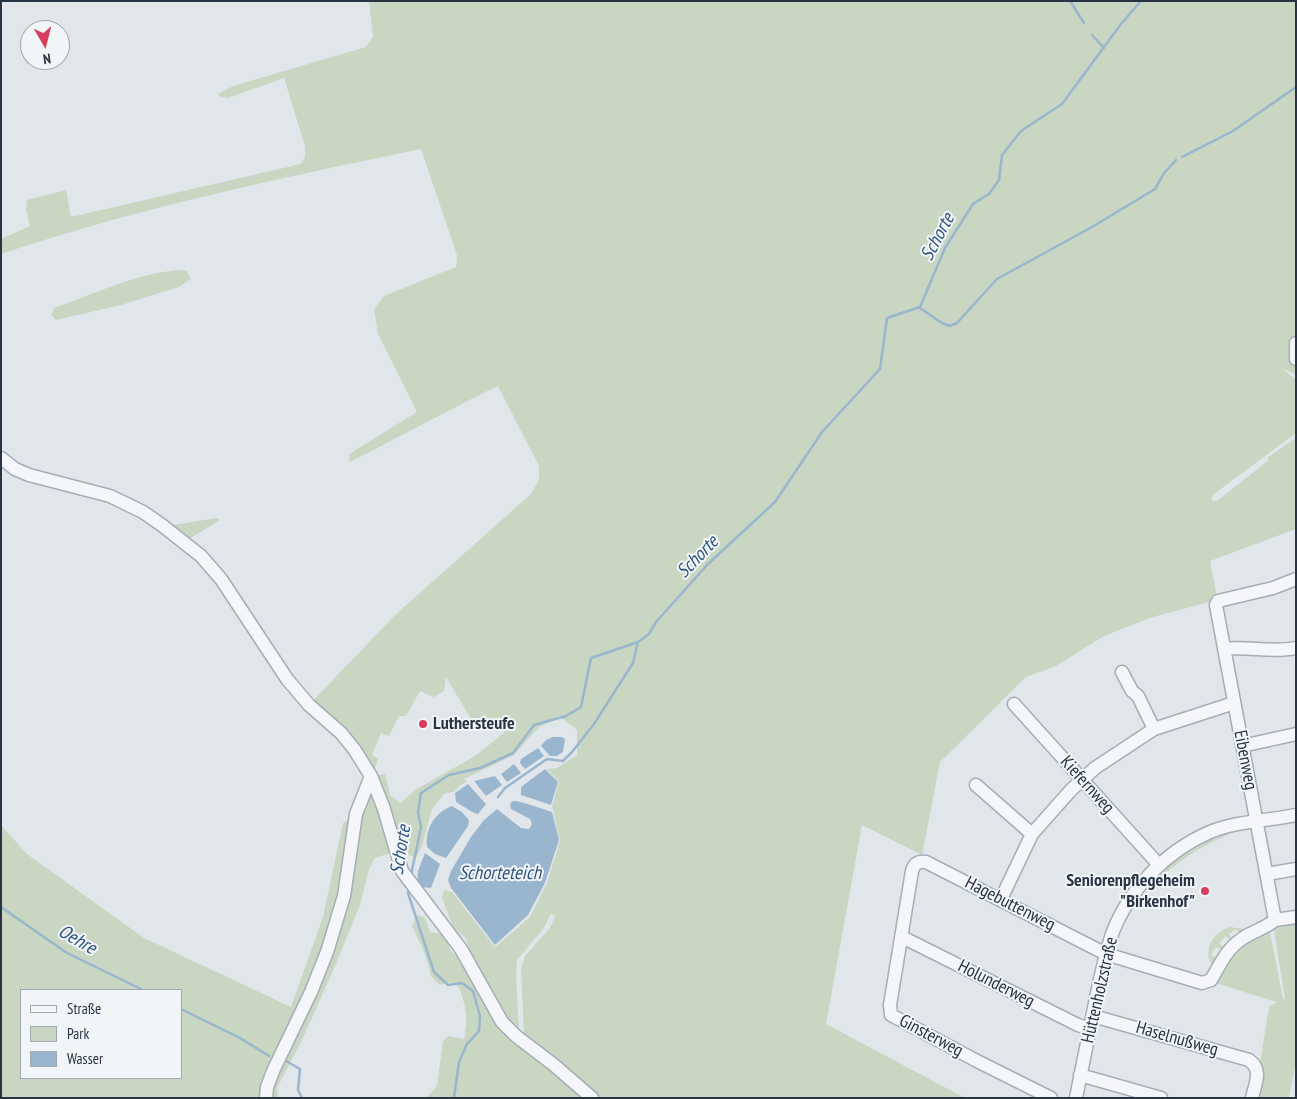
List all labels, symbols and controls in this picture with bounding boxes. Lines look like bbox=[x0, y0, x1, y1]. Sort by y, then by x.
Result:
north arrow bbox=[20, 20, 70, 70]
text: N bbox=[42, 49, 52, 68]
water label: Schorte bbox=[916, 210, 960, 264]
water label: Schorte bbox=[672, 531, 724, 583]
place label: Luthersteufe bbox=[433, 713, 515, 735]
marker: Luthersteufe bbox=[417, 718, 429, 730]
street label: Eibenweg bbox=[1229, 728, 1261, 792]
street label: Kiefernweg bbox=[1055, 752, 1119, 818]
water label: Schorte bbox=[386, 824, 416, 876]
water label: Schorteteich bbox=[459, 863, 541, 885]
place label: Seniorenpflegeheim "Birkenhof" bbox=[1066, 870, 1195, 912]
street label: Hagebuttenweg bbox=[961, 872, 1059, 936]
marker: Seniorenpflegeheim "Birkenhof" bbox=[1199, 885, 1211, 897]
water label: Oehre bbox=[54, 920, 100, 960]
street label: Hüttenholzstraße bbox=[1077, 935, 1123, 1045]
street label: Holunderweg bbox=[954, 956, 1038, 1012]
legend bbox=[20, 989, 182, 1079]
text: Straße bbox=[67, 999, 101, 1018]
street label: Ginsterweg bbox=[895, 1010, 967, 1062]
street label: Haselnußweg bbox=[1133, 1017, 1221, 1061]
text: Park bbox=[67, 1024, 89, 1043]
text: Wasser bbox=[67, 1049, 103, 1068]

